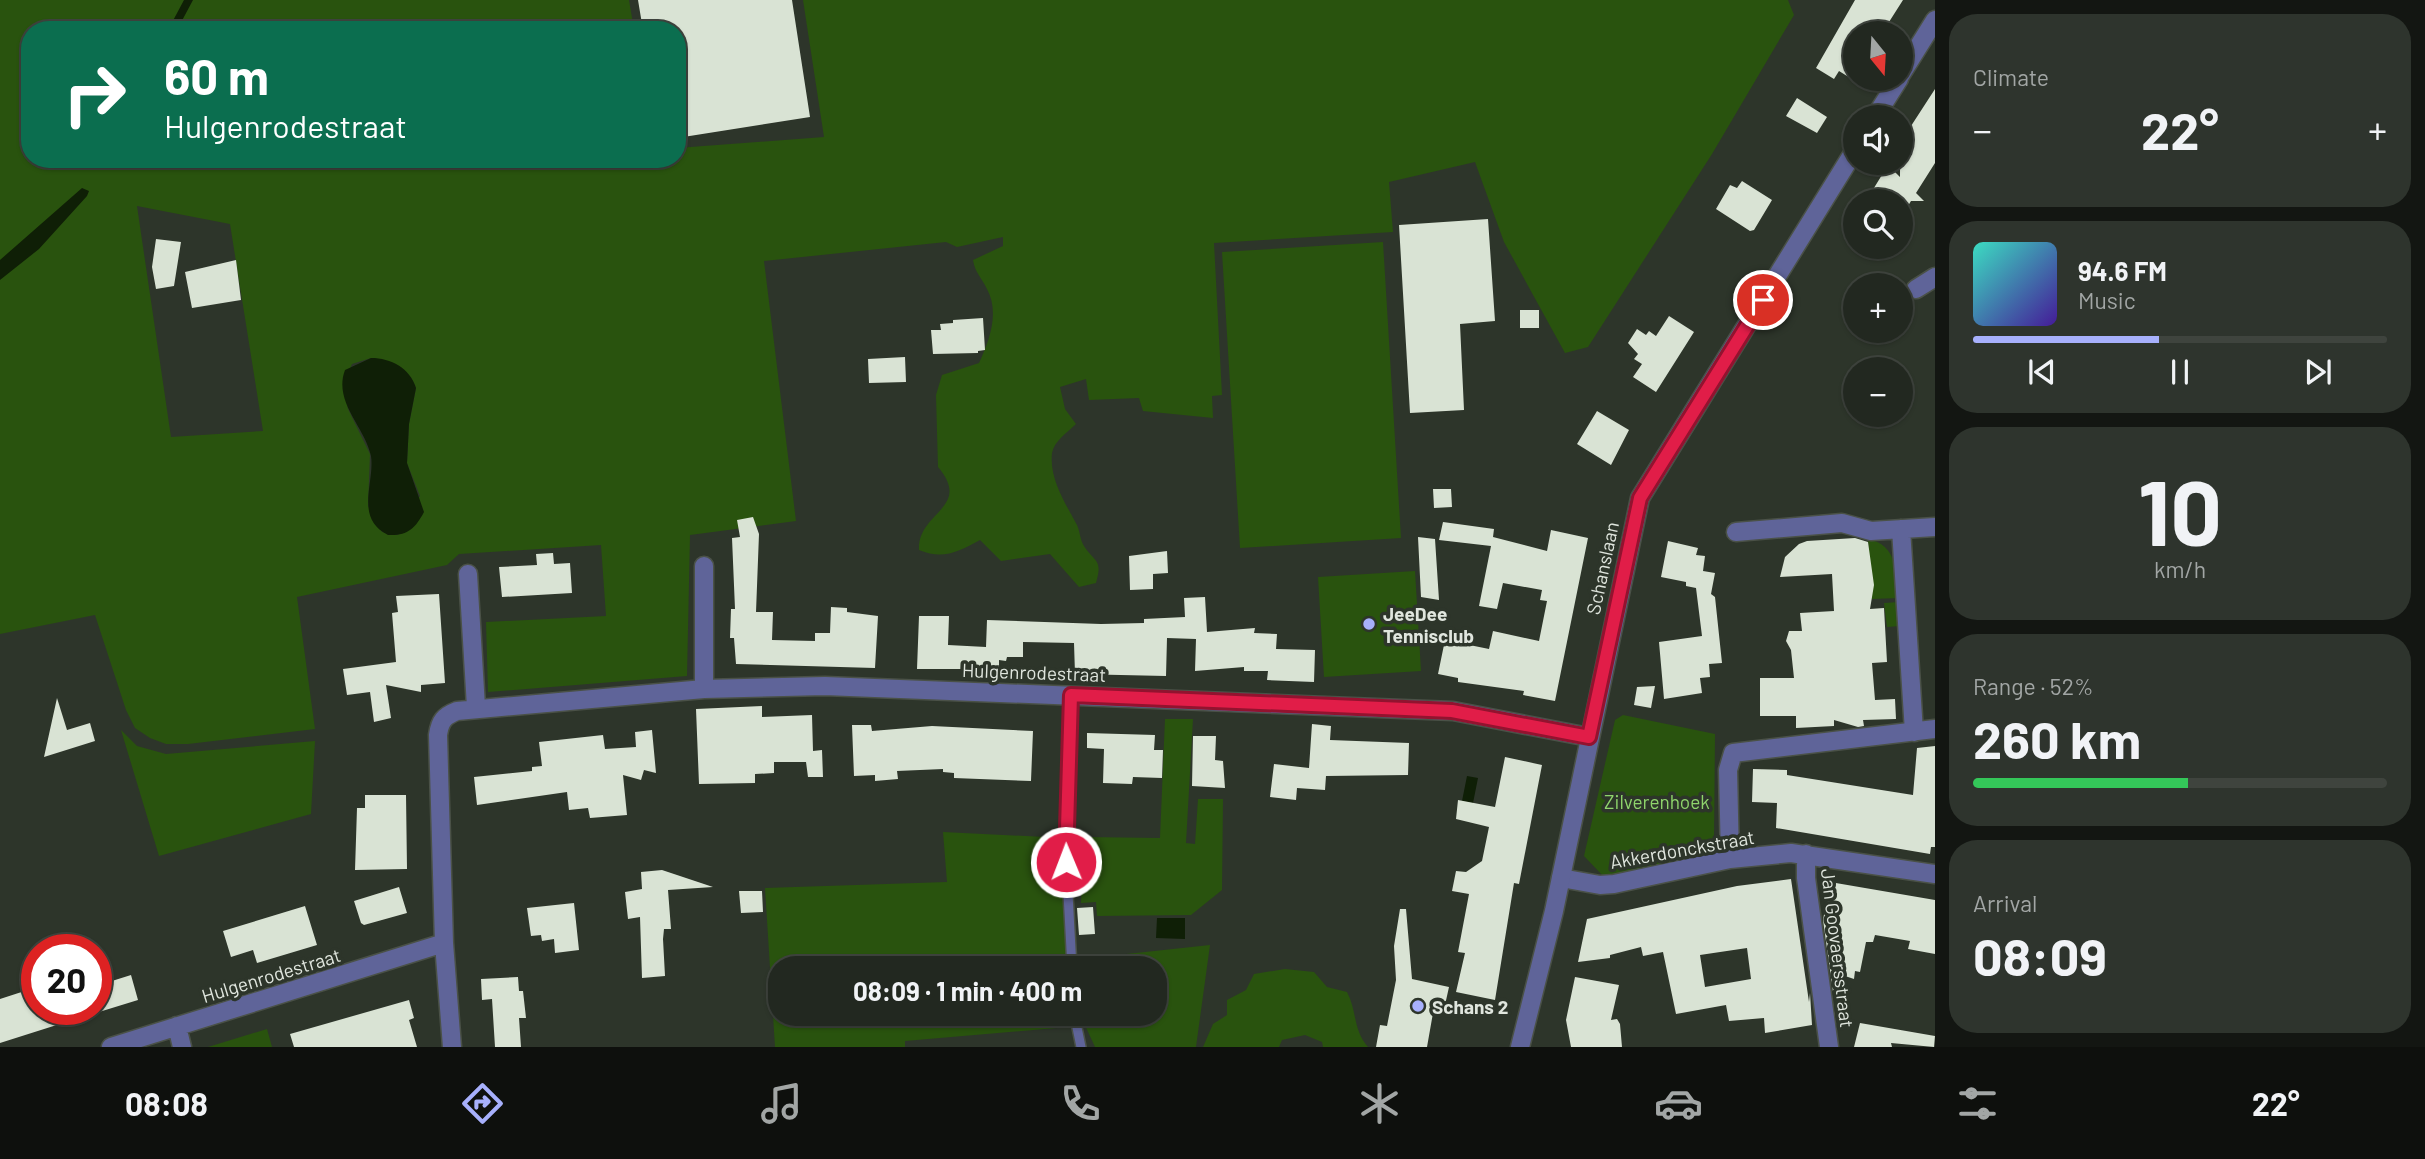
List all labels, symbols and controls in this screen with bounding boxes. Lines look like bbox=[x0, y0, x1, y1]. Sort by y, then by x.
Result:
north arrow bbox=[1843, 21, 1913, 91]
map controls bbox=[1843, 21, 1913, 427]
text: 60 m bbox=[164, 46, 269, 105]
icon: right bbox=[49, 49, 140, 140]
text: Climate bbox=[1973, 63, 2049, 91]
text: 22° bbox=[2141, 98, 2219, 160]
button: sound bbox=[1843, 105, 1913, 175]
text: Hulgenrodestraat bbox=[164, 106, 407, 144]
text: − bbox=[1973, 106, 1992, 152]
text: + bbox=[2368, 106, 2387, 152]
button: search bbox=[1843, 189, 1913, 259]
text: 94.6 FM bbox=[2078, 255, 2167, 286]
pin bbox=[1733, 270, 1793, 330]
button: + bbox=[1843, 273, 1913, 343]
icon: arrive bbox=[1744, 281, 1782, 319]
text: Music bbox=[2078, 286, 2136, 314]
icon: previous bbox=[2023, 353, 2061, 391]
icon: pause bbox=[2161, 353, 2199, 391]
icon: next bbox=[2299, 353, 2337, 391]
button: − bbox=[1843, 357, 1913, 427]
text: 10 bbox=[2138, 455, 2222, 564]
street label: Schanslaan bbox=[1581, 519, 1623, 617]
text: km/h bbox=[2154, 555, 2206, 583]
place label: JeeDee Tennisclub bbox=[1383, 602, 1474, 647]
marker: JeeDee Tennisclub bbox=[1361, 616, 1377, 632]
street label: Hulgenrodestraat bbox=[962, 658, 1106, 686]
text: Range · 52% bbox=[1973, 672, 2093, 700]
text: 260 km bbox=[1973, 707, 2141, 769]
park label: Zilverenhoek bbox=[1604, 790, 1710, 813]
position arrow bbox=[1029, 825, 1103, 899]
street label: Akkerdonckstraat bbox=[1608, 825, 1756, 873]
street label: Jan Goovaersstraat bbox=[1817, 867, 1859, 1029]
text: Arrival bbox=[1973, 889, 2037, 917]
text: 08:09 bbox=[1973, 924, 2107, 986]
speed limit sign: 20 bbox=[21, 934, 112, 1025]
street label: Hulgenrodestraat bbox=[199, 943, 343, 1007]
text: 08:09 · 1 min · 400 m bbox=[853, 975, 1082, 1006]
place label: Schans 2 bbox=[1432, 995, 1508, 1018]
marker: Schans 2 bbox=[1410, 998, 1426, 1014]
icon: directions bbox=[458, 1079, 507, 1128]
icon: music bbox=[757, 1079, 806, 1128]
icon: phone bbox=[1056, 1079, 1105, 1128]
icon: climate bbox=[1355, 1079, 1404, 1128]
icon: car bbox=[1654, 1079, 1703, 1128]
icon: filters bbox=[1953, 1079, 2002, 1128]
text: 08:08 bbox=[125, 1084, 208, 1122]
text: 22° bbox=[2252, 1084, 2300, 1122]

